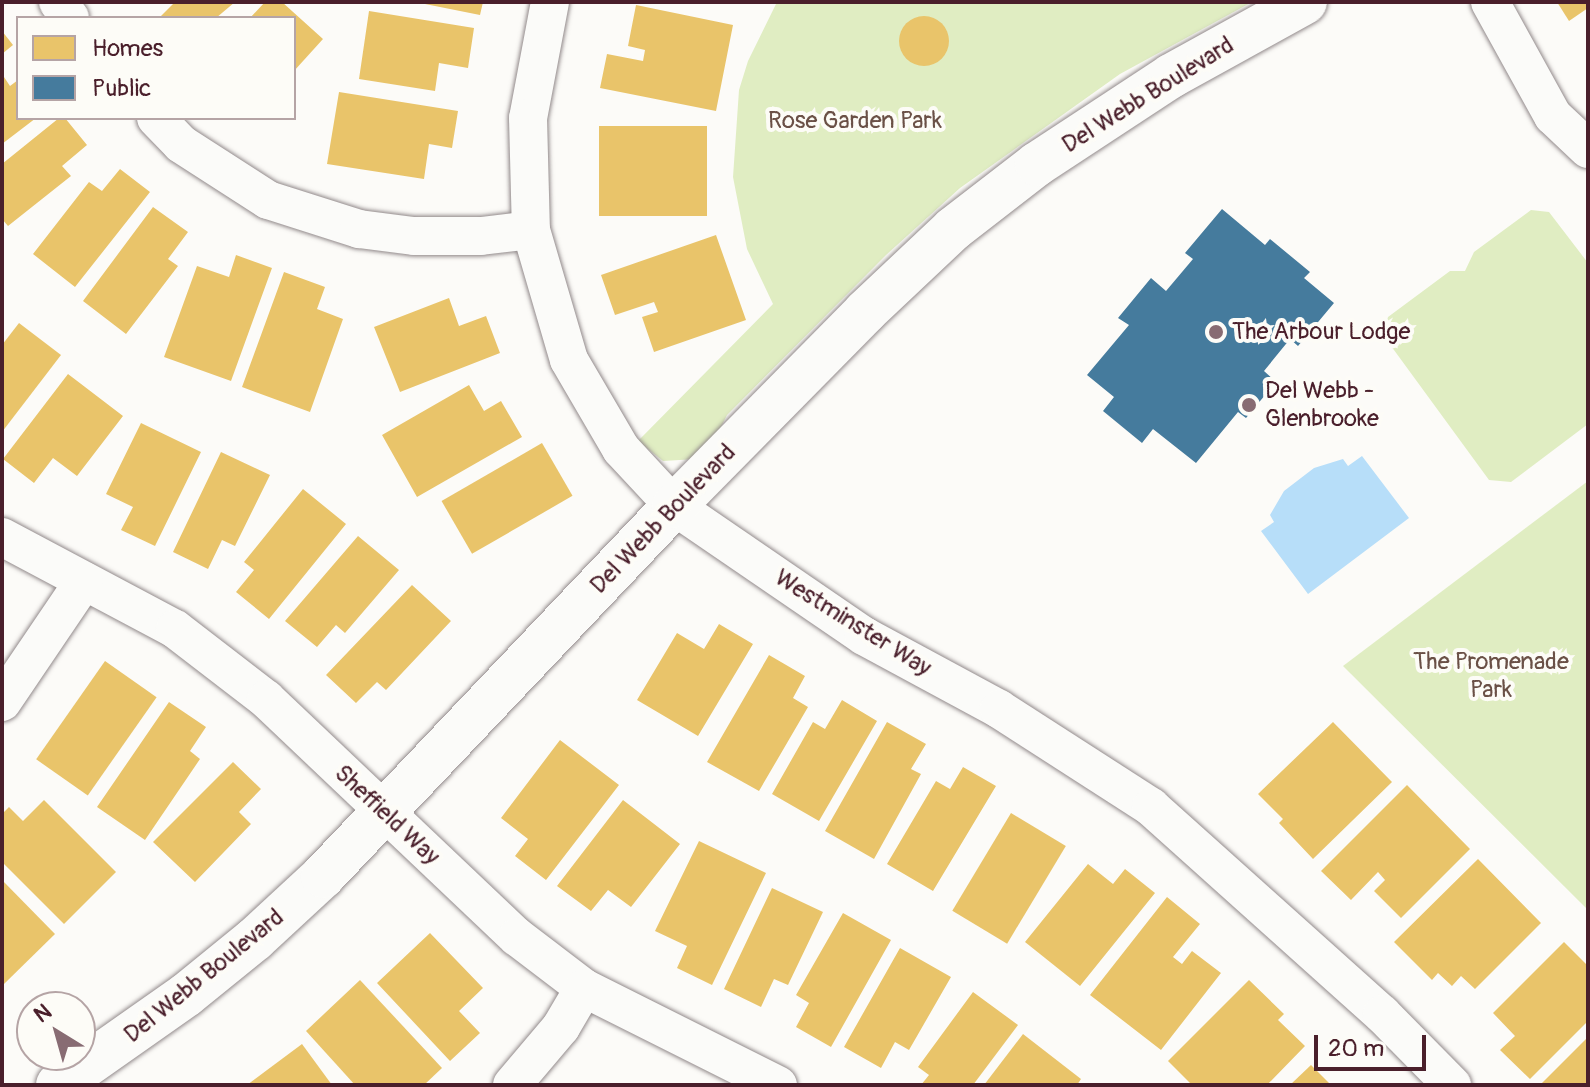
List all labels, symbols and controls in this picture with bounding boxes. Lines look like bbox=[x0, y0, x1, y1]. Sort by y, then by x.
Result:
legend bbox=[16, 16, 296, 120]
street label: Del Webb Boulevard bbox=[1057, 31, 1239, 159]
text: Homes bbox=[92, 34, 163, 63]
text: Public bbox=[92, 74, 151, 103]
park label: Rose Garden Park bbox=[768, 107, 942, 135]
place label: The Arbour Lodge bbox=[1232, 318, 1410, 346]
marker: The Arbour Lodge bbox=[1207, 323, 1225, 341]
place label: Del Webb - Glenbrooke bbox=[1265, 377, 1379, 433]
marker: Del Webb - Glenbrooke bbox=[1240, 396, 1258, 414]
street label: Del Webb Boulevard bbox=[584, 438, 742, 600]
street label: Westminster Way bbox=[769, 563, 937, 683]
park label: The Promenade Park bbox=[1413, 648, 1569, 704]
street label: Sheffield Way bbox=[328, 759, 446, 871]
street label: Del Webb Boulevard bbox=[118, 903, 290, 1049]
north arrow bbox=[16, 991, 96, 1071]
text: N bbox=[28, 998, 57, 1029]
scale bar bbox=[1318, 1019, 1430, 1069]
text: 20 m bbox=[1328, 1034, 1384, 1063]

